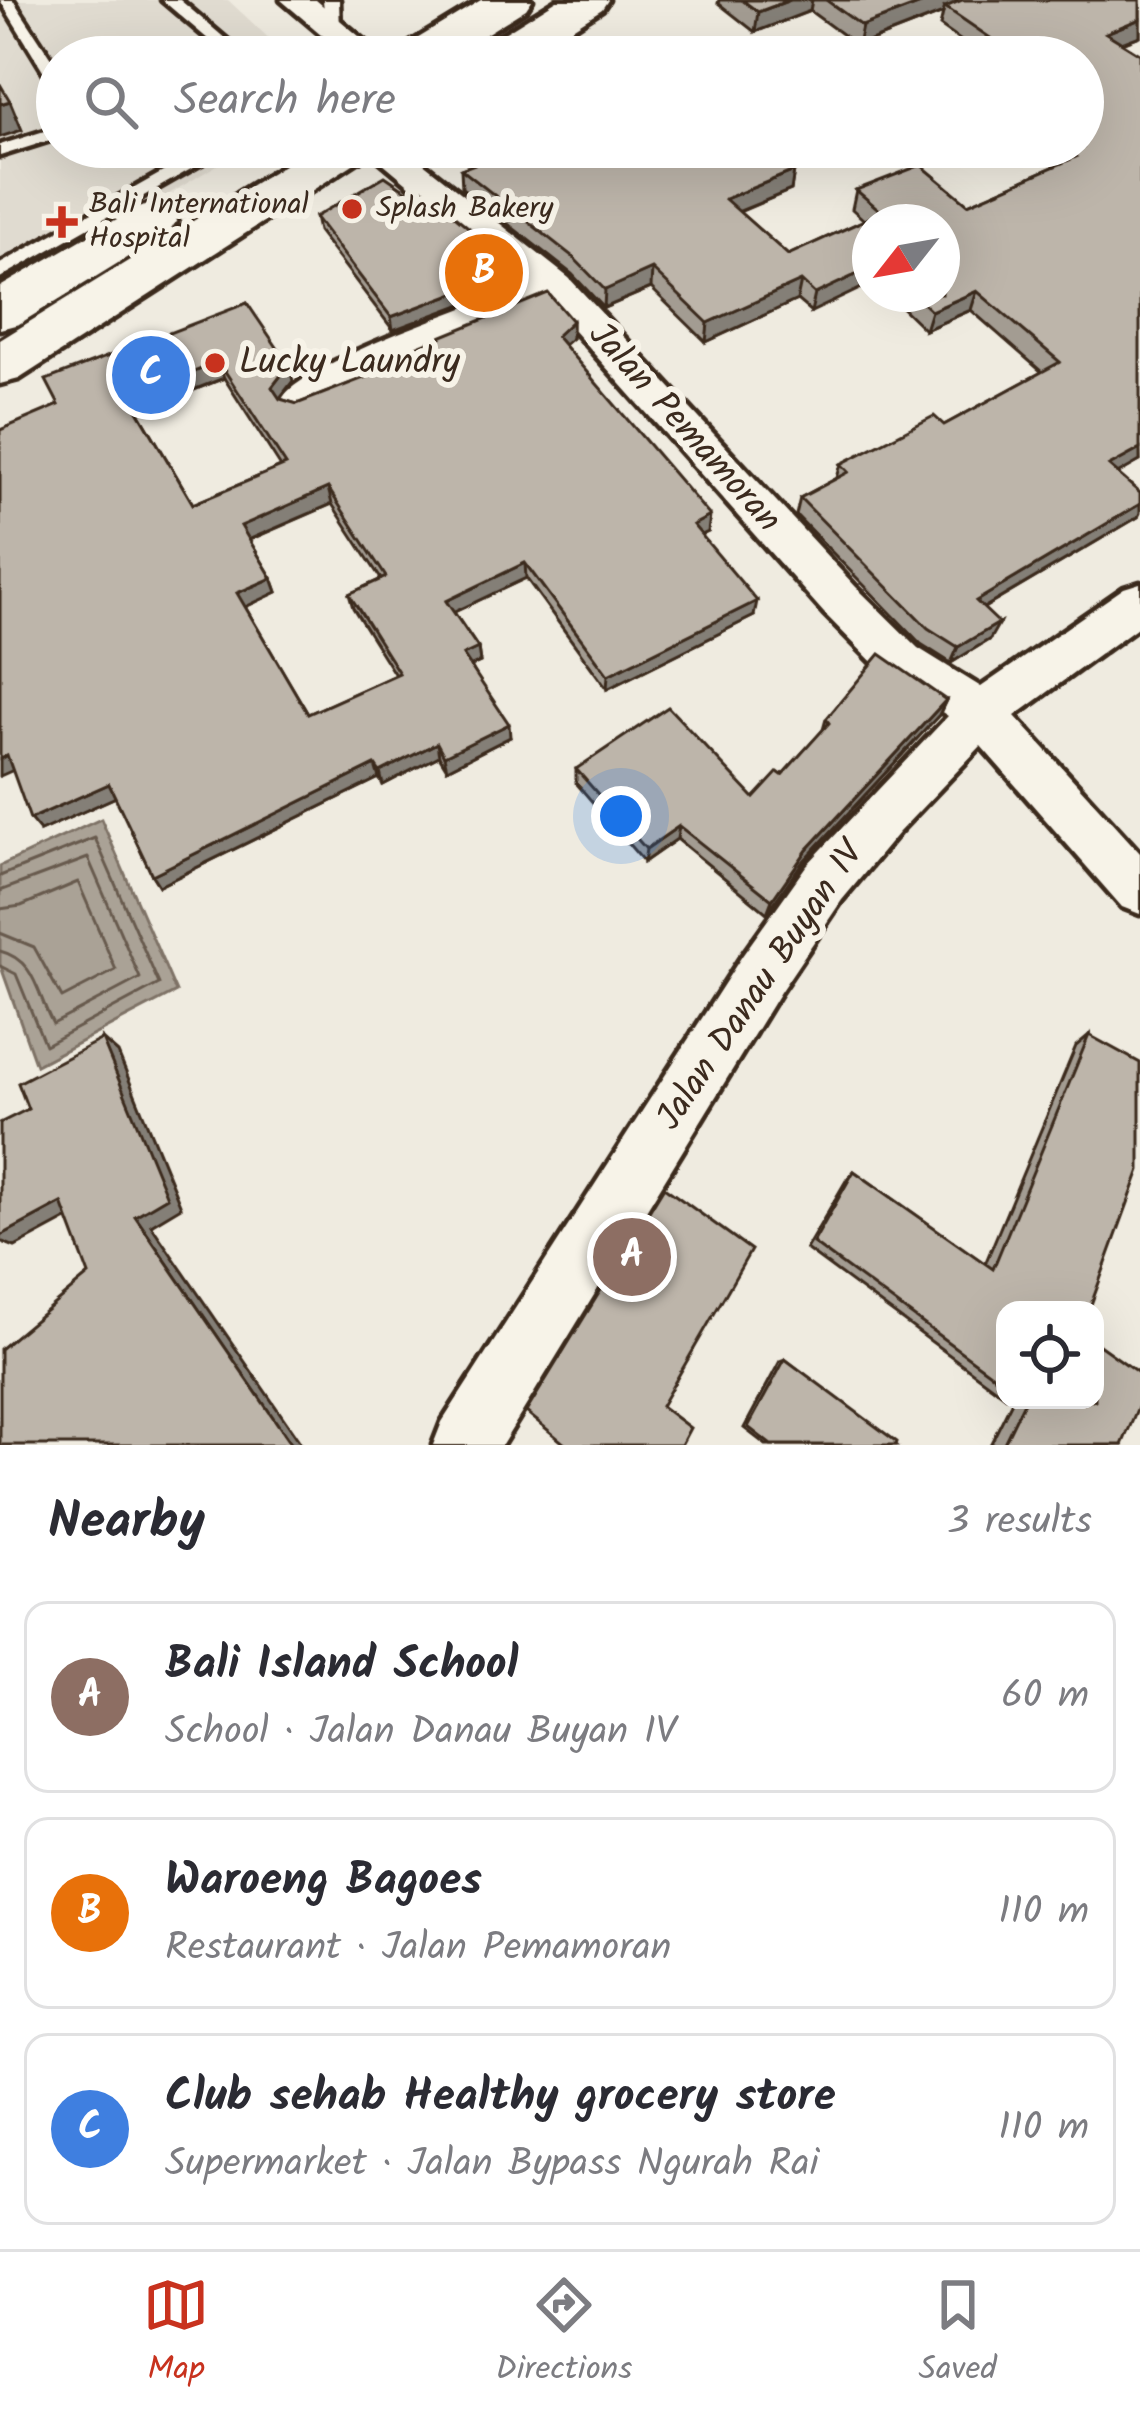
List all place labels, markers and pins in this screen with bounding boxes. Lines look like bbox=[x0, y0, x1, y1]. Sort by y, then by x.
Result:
place label: Bali International Hospital bbox=[89, 181, 309, 263]
place label: Splash Bakery bbox=[376, 185, 554, 233]
marker: Splash Bakery bbox=[339, 196, 365, 222]
marker: Bali International Hospital bbox=[46, 206, 78, 238]
pin: B bbox=[445, 228, 523, 318]
pin: C bbox=[112, 330, 190, 420]
place label: Lucky Laundry bbox=[239, 335, 461, 392]
marker: Lucky Laundry bbox=[202, 350, 228, 376]
pin: A bbox=[593, 1212, 671, 1302]

